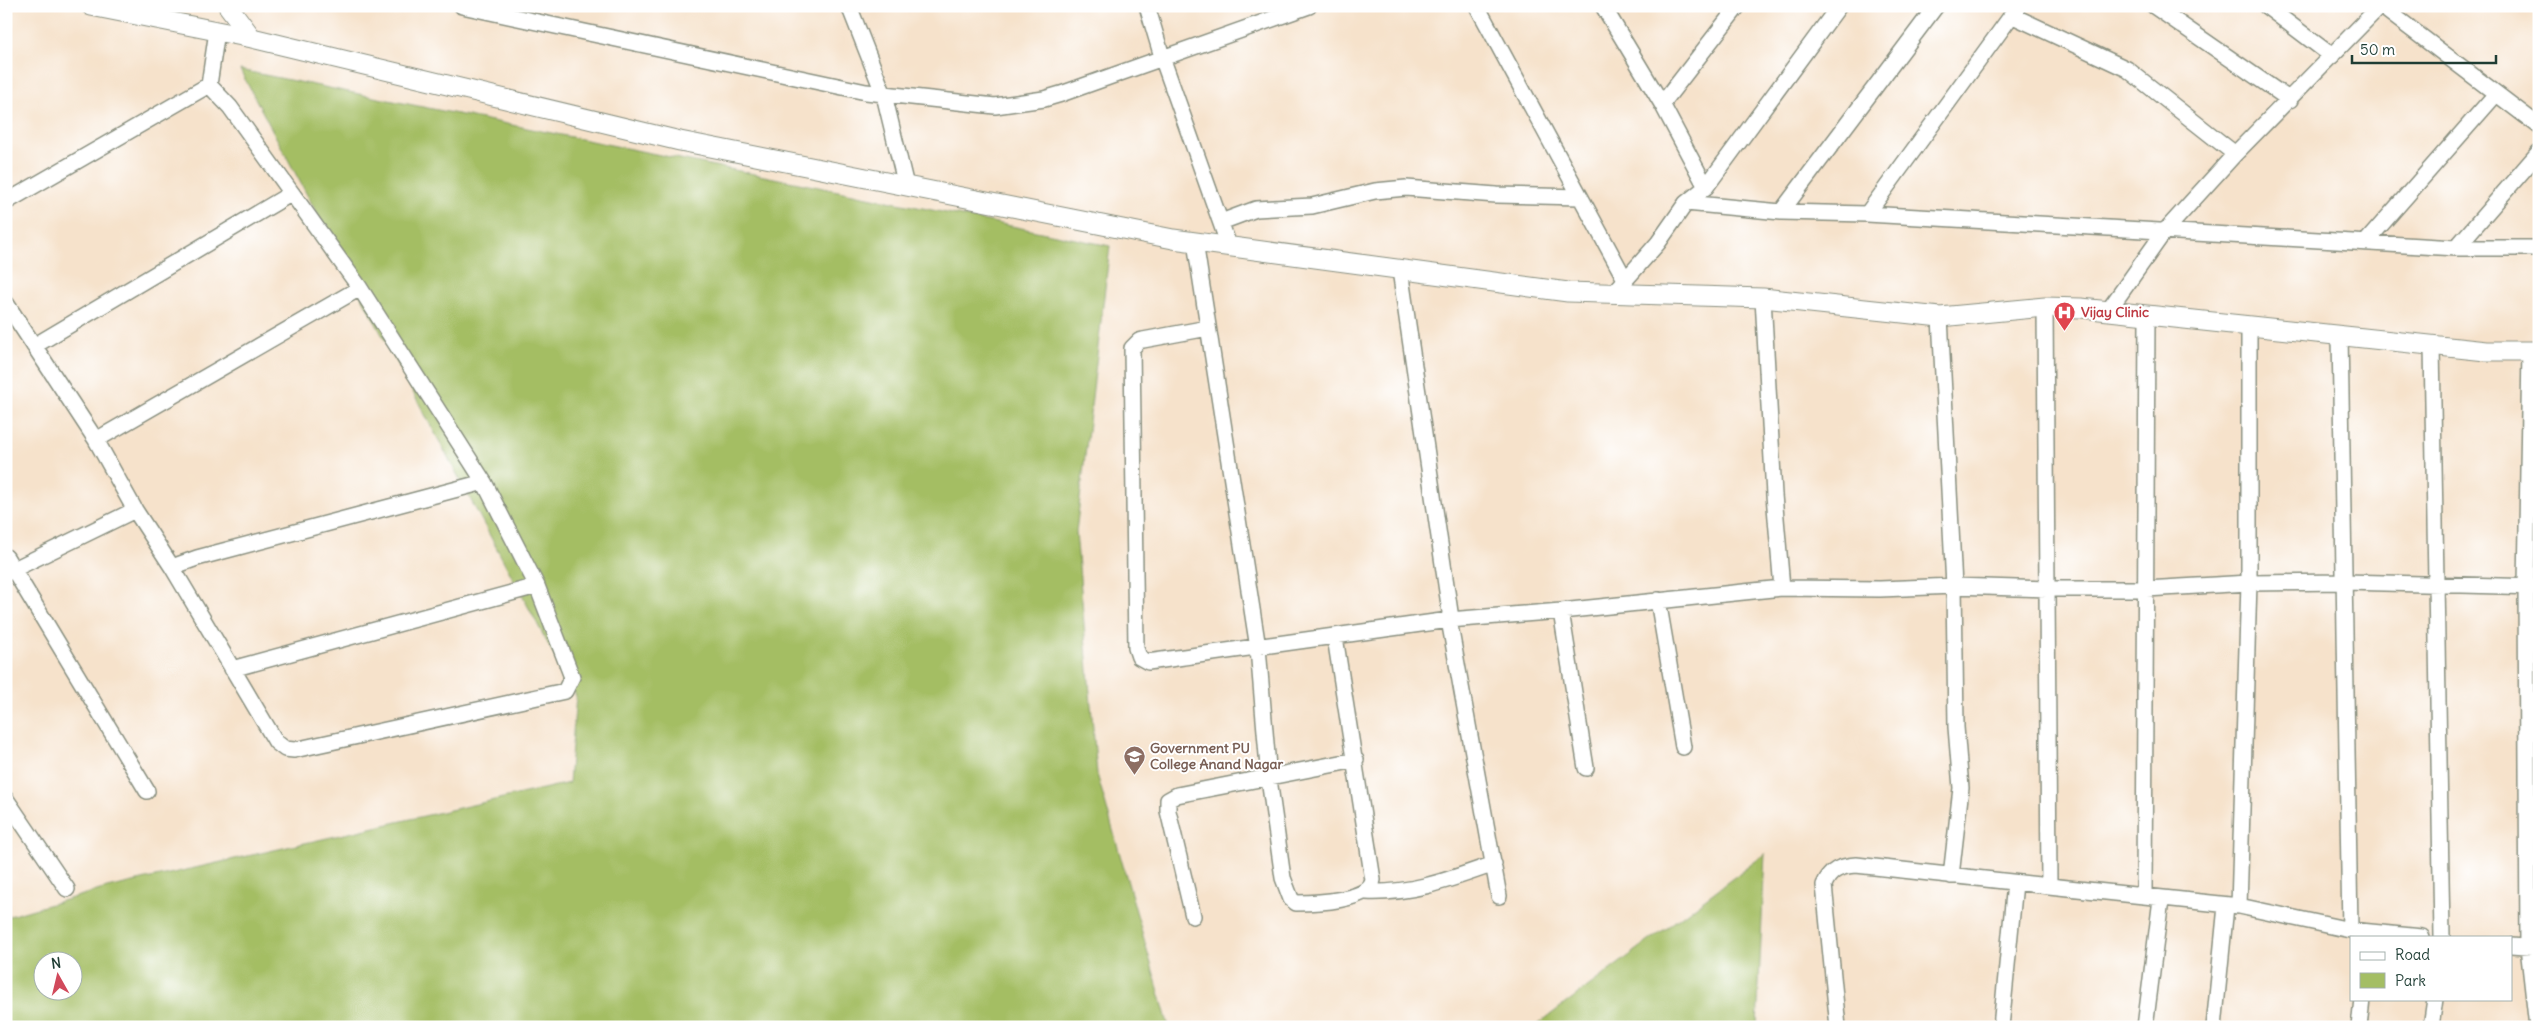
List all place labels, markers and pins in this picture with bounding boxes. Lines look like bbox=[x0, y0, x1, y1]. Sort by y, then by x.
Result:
hospital icon: Vijay Clinic bbox=[2053, 300, 2077, 331]
place label: Vijay Clinic bbox=[2081, 303, 2149, 321]
place label: Government PU College Anand Nagar bbox=[1150, 739, 1284, 773]
school or university icon: Government PU College Anand Nagar bbox=[1122, 744, 1146, 775]

